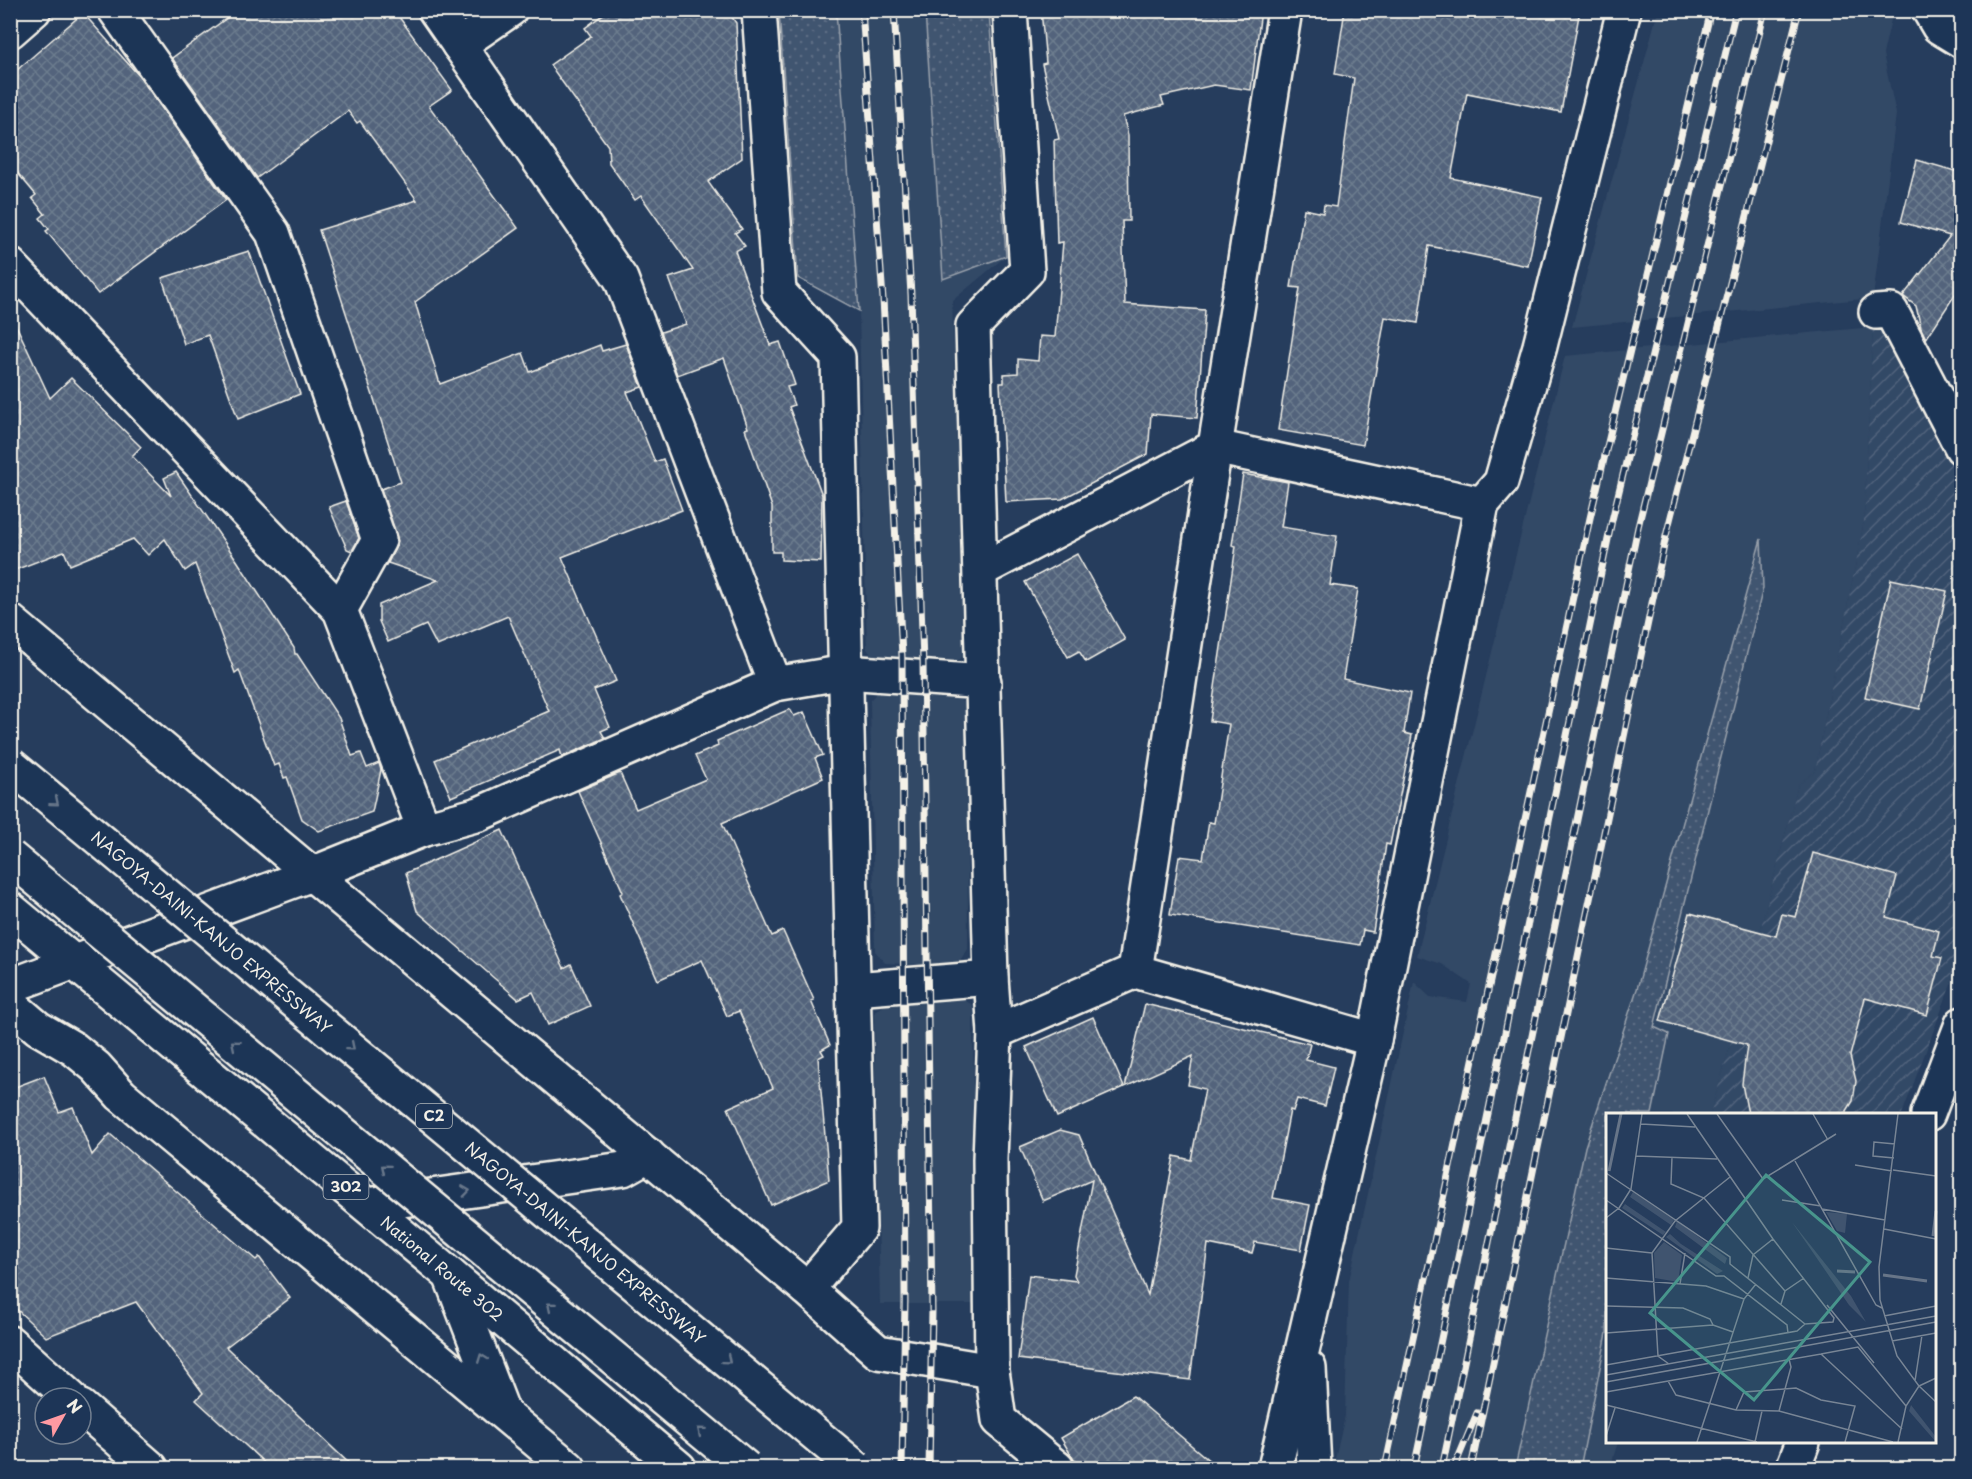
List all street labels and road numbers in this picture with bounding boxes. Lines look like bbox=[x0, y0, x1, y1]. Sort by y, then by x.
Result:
street label: NAGOYA-DAINI-KANJO EXPRESSWAY bbox=[87, 825, 338, 1039]
road number: C2 bbox=[416, 1104, 452, 1128]
street label: NAGOYA-DAINI-KANJO EXPRESSWAY bbox=[460, 1135, 711, 1349]
road number: 302 bbox=[324, 1175, 368, 1199]
street label: National Route 302 bbox=[376, 1209, 509, 1326]

